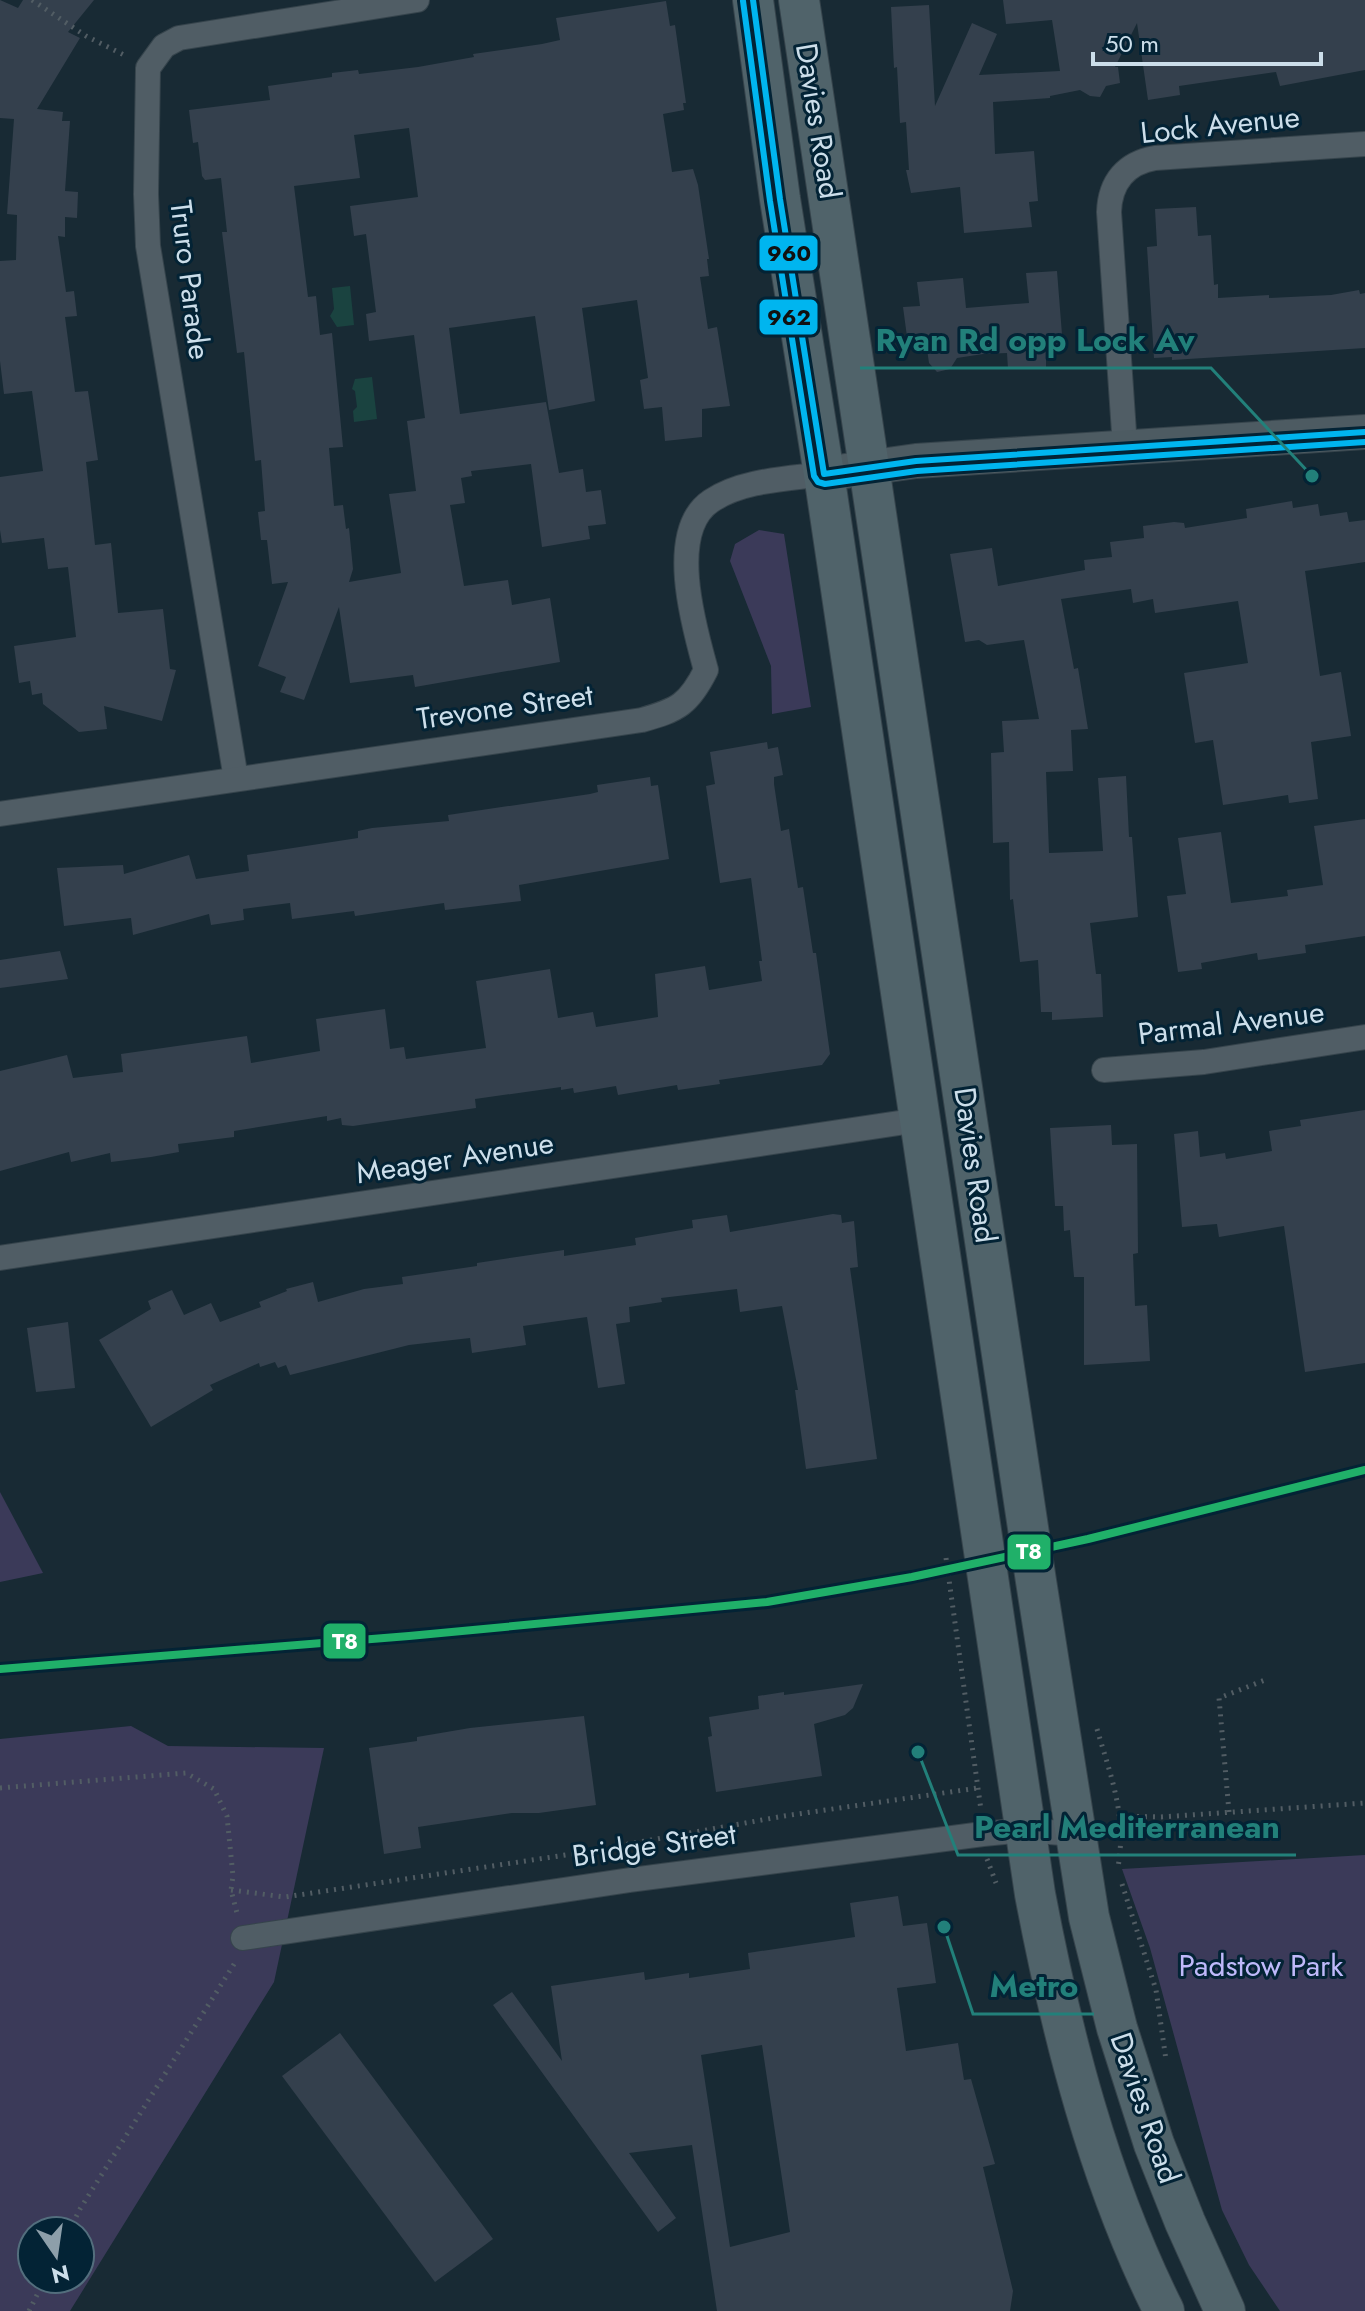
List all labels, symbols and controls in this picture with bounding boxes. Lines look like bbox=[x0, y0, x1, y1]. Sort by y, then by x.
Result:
scale bar bbox=[1093, 16, 1321, 66]
text: 50 m bbox=[1105, 26, 1159, 61]
street label: Davies Road bbox=[785, 40, 852, 202]
street label: Lock Avenue bbox=[1138, 95, 1302, 154]
street label: Truro Parade bbox=[159, 198, 222, 362]
line badge: 960 bbox=[758, 234, 819, 272]
text: 960 bbox=[767, 237, 811, 269]
line badge: 962 bbox=[758, 298, 819, 336]
text: 962 bbox=[767, 301, 811, 333]
callout: Ryan Rd opp Lock Av bbox=[860, 312, 1211, 368]
text: Ryan Rd opp Lock Av bbox=[875, 317, 1195, 363]
street label: Trevone Street bbox=[414, 673, 596, 740]
street label: Parmal Avenue bbox=[1135, 990, 1327, 1055]
street label: Davies Road bbox=[943, 1084, 1008, 1246]
street label: Meager Avenue bbox=[353, 1121, 557, 1194]
line badge: T8 bbox=[1006, 1533, 1052, 1571]
text: T8 bbox=[1016, 1535, 1042, 1567]
line badge: T8 bbox=[322, 1622, 367, 1660]
text: T8 bbox=[332, 1625, 358, 1657]
callout: Pearl Mediterranean bbox=[958, 1799, 1296, 1855]
text: Pearl Mediterranean bbox=[974, 1804, 1280, 1850]
street label: Bridge Street bbox=[569, 1812, 739, 1877]
park label: Padstow Park bbox=[1178, 1944, 1344, 1987]
callout: Metro bbox=[973, 1958, 1094, 2014]
text: Metro bbox=[990, 1963, 1078, 2009]
street label: Davies Road bbox=[1100, 2027, 1191, 2189]
north arrow bbox=[16, 2215, 96, 2295]
text: N bbox=[48, 2257, 73, 2292]

